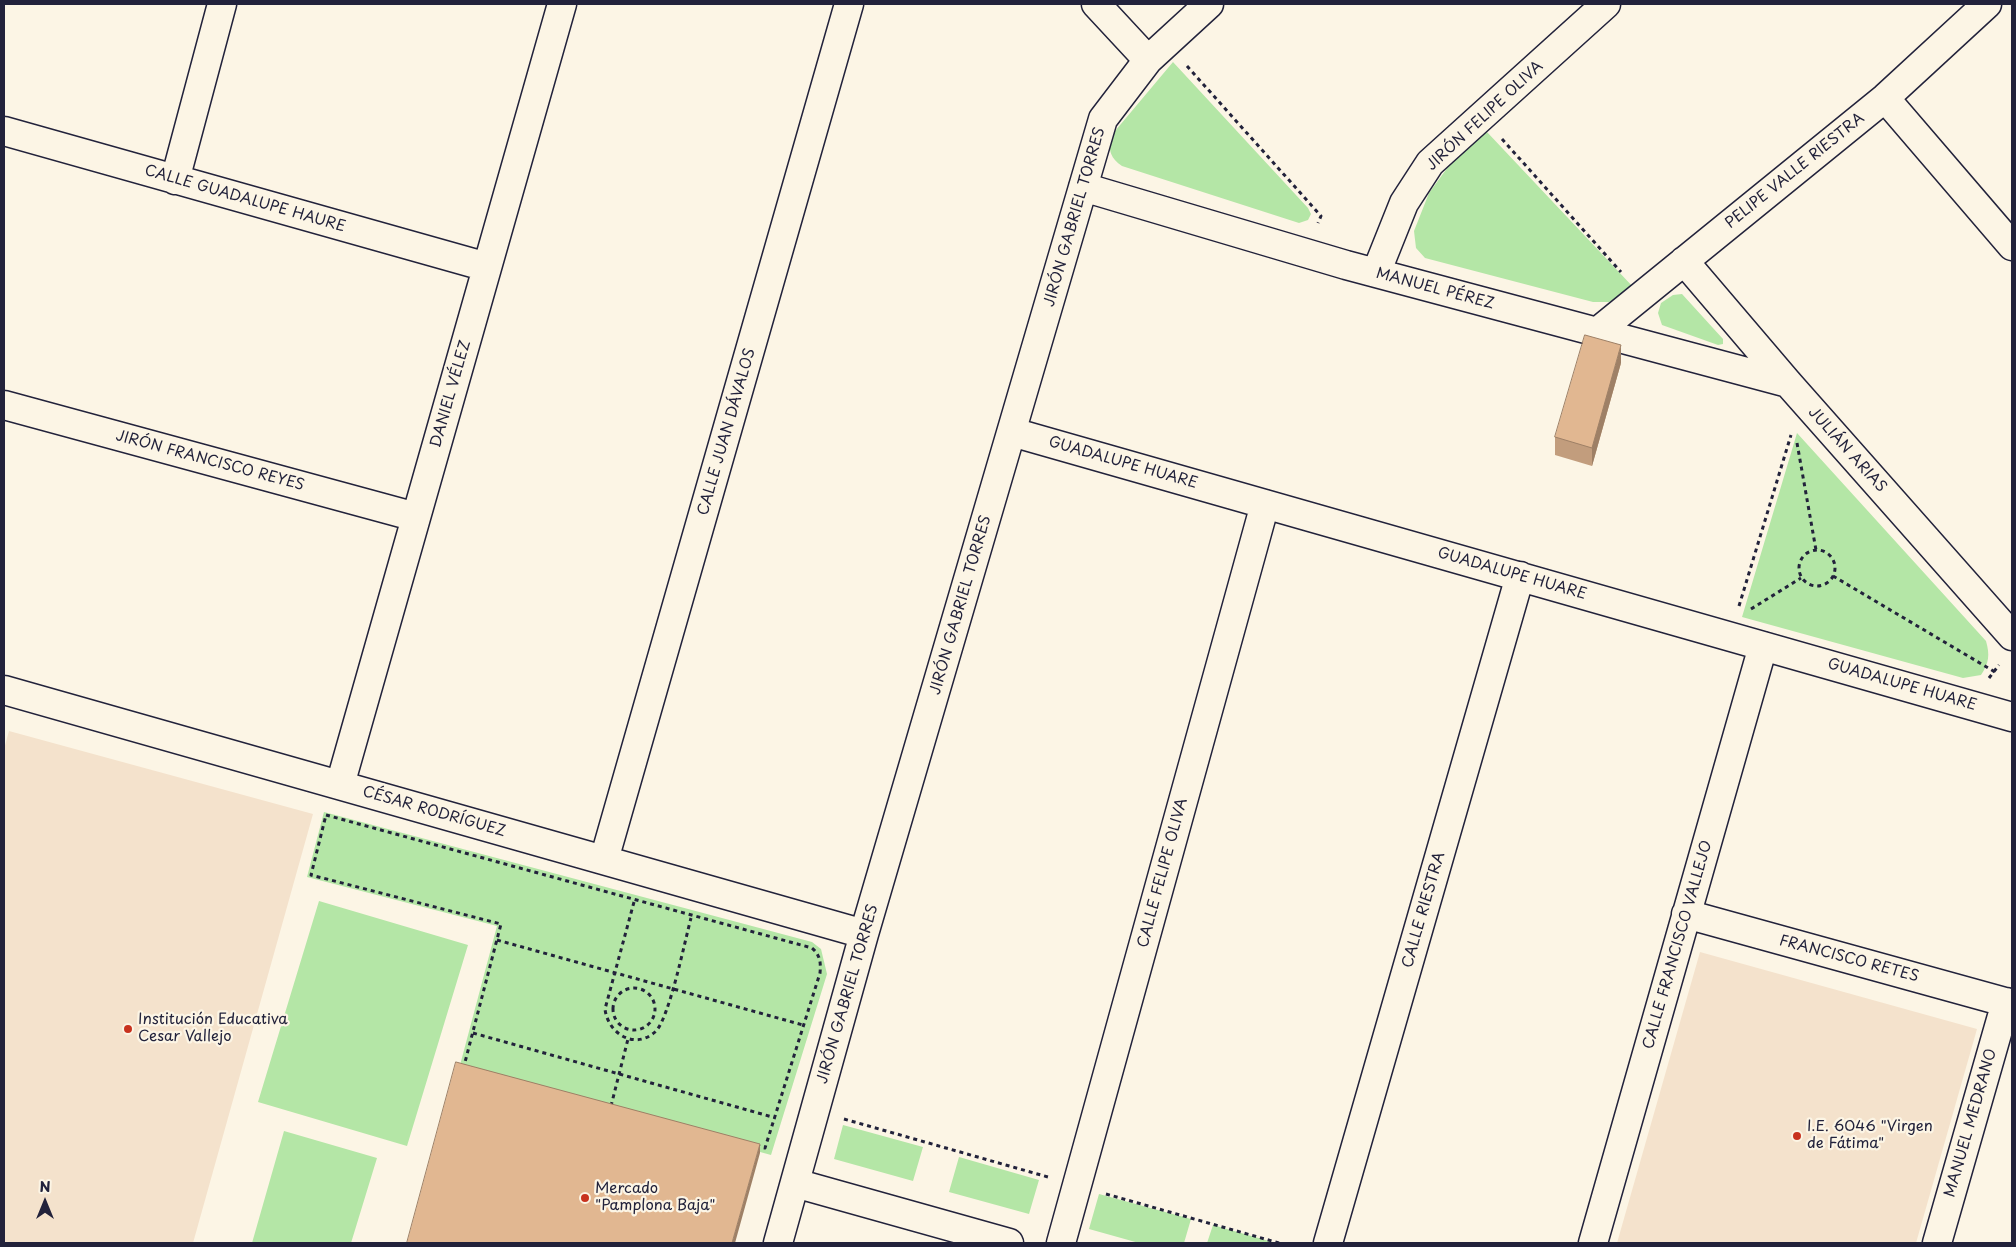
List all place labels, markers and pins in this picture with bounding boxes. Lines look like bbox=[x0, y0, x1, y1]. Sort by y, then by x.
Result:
place label: Institución Educativa Cesar Vallejo bbox=[138, 1011, 288, 1046]
marker: Institución Educativa Cesar Vallejo bbox=[122, 1023, 134, 1035]
place label: I.E. 6046 "Virgen de Fátima" bbox=[1807, 1118, 1933, 1153]
marker: I.E. 6046 "Virgen de Fátima" bbox=[1791, 1130, 1803, 1142]
place label: Mercado "Pamplona Baja" bbox=[595, 1180, 715, 1215]
marker: Mercado "Pamplona Baja" bbox=[579, 1192, 591, 1204]

